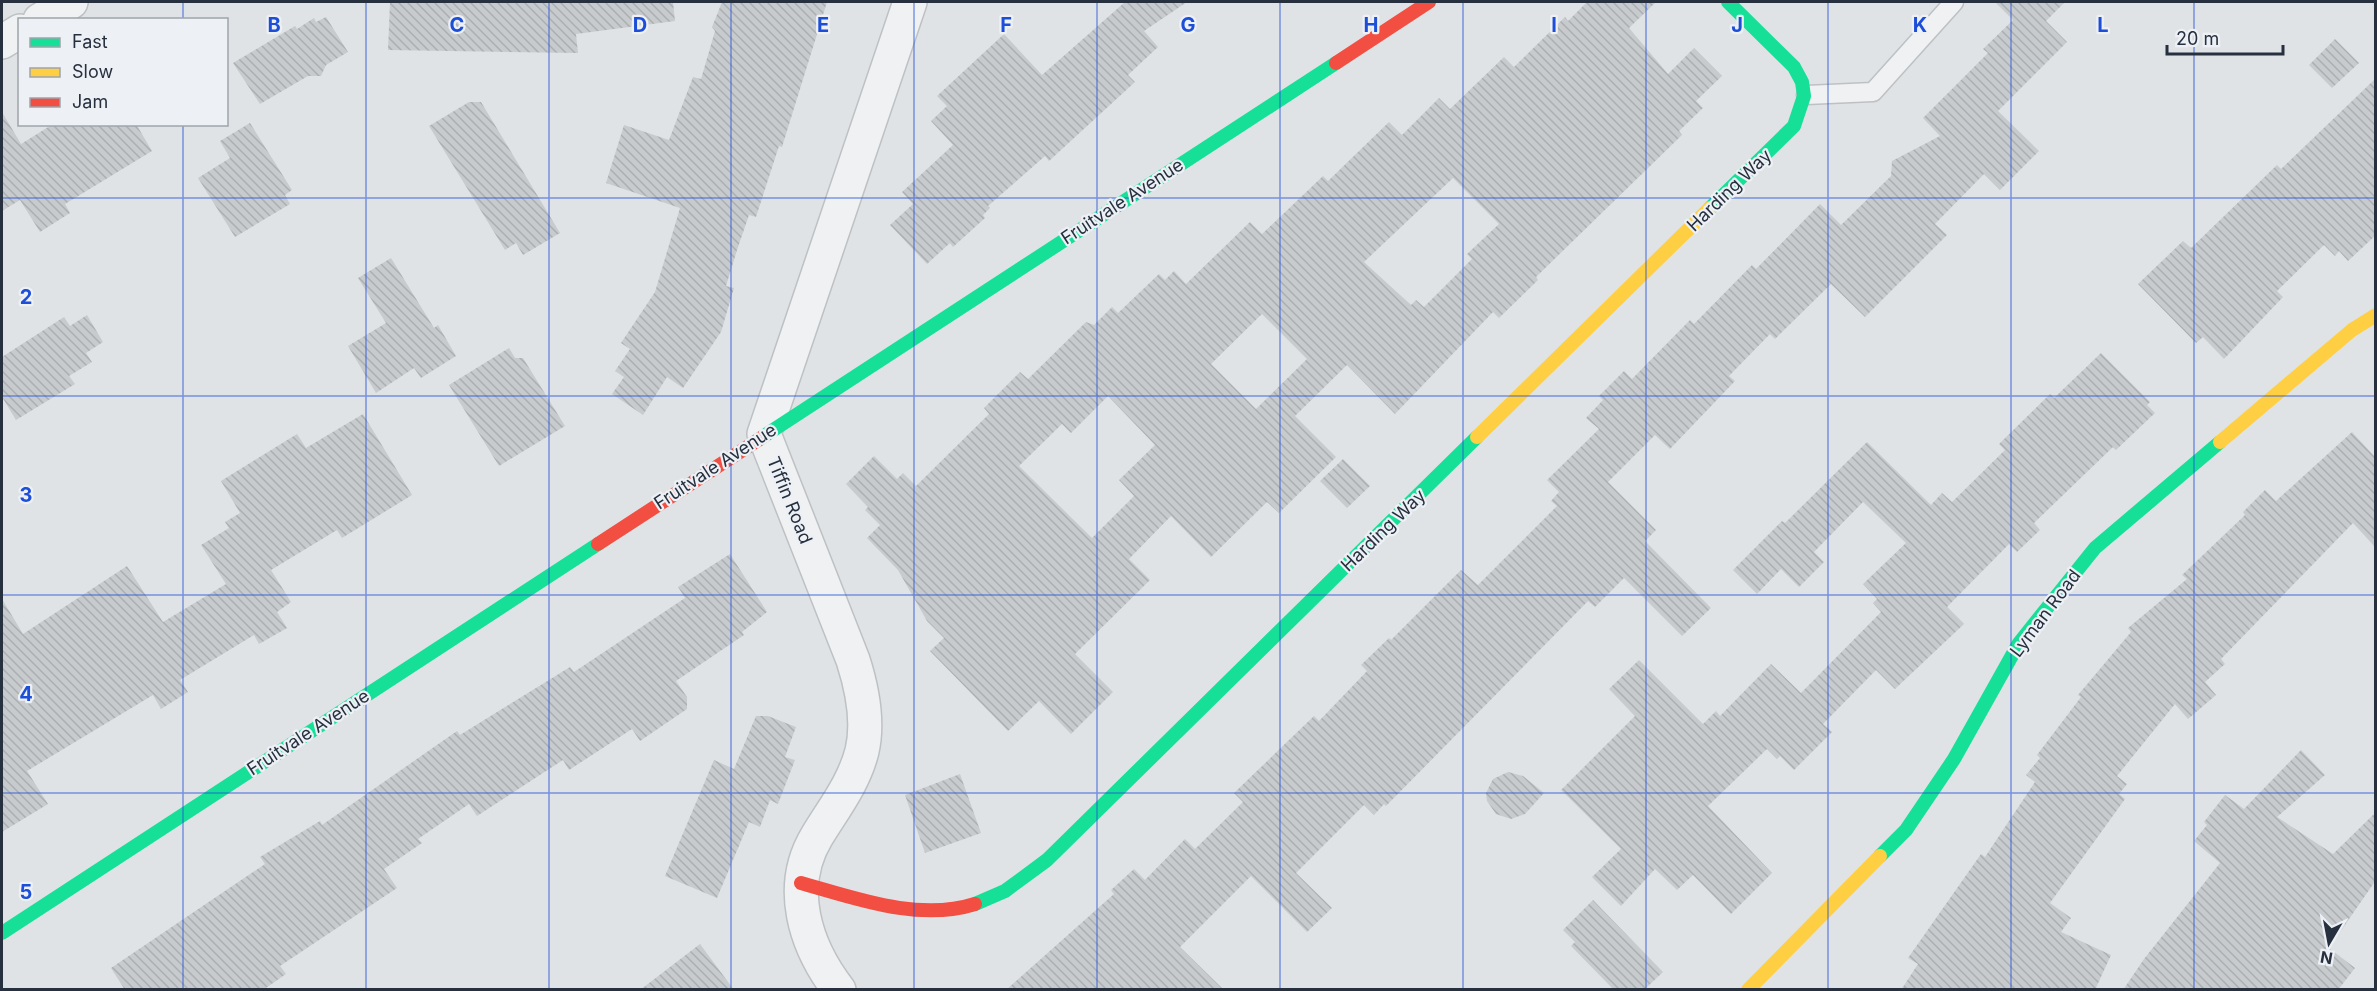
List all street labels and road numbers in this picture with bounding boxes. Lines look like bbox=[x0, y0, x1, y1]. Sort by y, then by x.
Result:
street label: Harding Way bbox=[1683, 145, 1775, 235]
street label: Fruitvale Avenue bbox=[1057, 154, 1187, 248]
street label: Fruitvale Avenue bbox=[650, 419, 780, 513]
street label: Tiffin Road bbox=[763, 453, 817, 547]
street label: Harding Way bbox=[1337, 485, 1429, 575]
street label: Lyman Road bbox=[2005, 565, 2085, 661]
street label: Fruitvale Avenue bbox=[243, 685, 373, 779]

